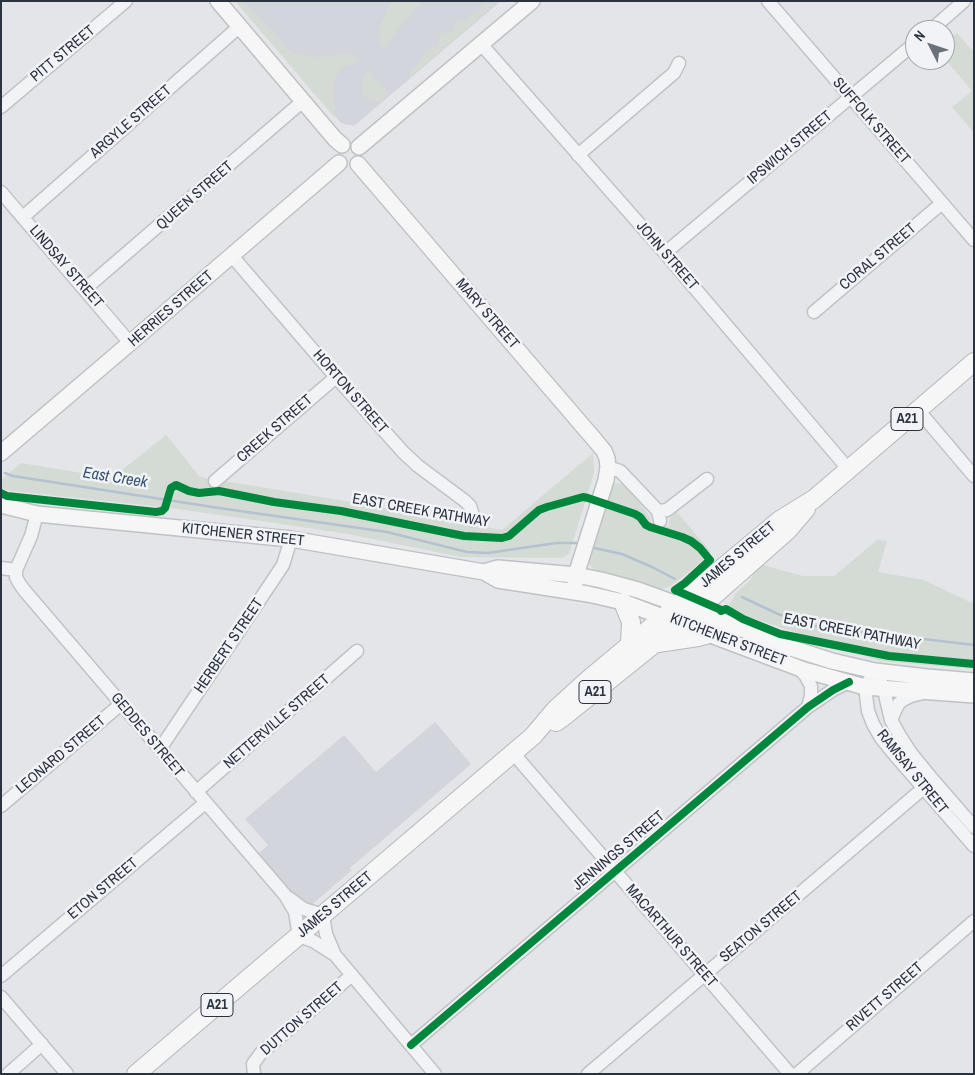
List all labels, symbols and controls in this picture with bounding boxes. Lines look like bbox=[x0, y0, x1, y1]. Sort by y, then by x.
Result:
north arrow bbox=[905, 20, 955, 70]
street label: PITT STREET bbox=[27, 22, 99, 86]
text: N bbox=[910, 27, 929, 45]
street label: SUFFOLK STREET bbox=[829, 74, 913, 168]
street label: ARGYLE STREET bbox=[87, 82, 175, 162]
street label: IPSWICH STREET bbox=[744, 107, 836, 189]
street label: QUEEN STREET bbox=[153, 158, 237, 234]
street label: JOHN STREET bbox=[632, 218, 702, 294]
street label: CORAL STREET bbox=[836, 220, 920, 294]
street label: LINDSAY STREET bbox=[25, 222, 107, 312]
street label: HERRIES STREET bbox=[125, 267, 217, 351]
street label: MARY STREET bbox=[452, 275, 522, 353]
street label: HORTON STREET bbox=[309, 347, 391, 437]
street label: CREEK STREET bbox=[234, 391, 316, 467]
road number: A21 bbox=[891, 408, 923, 430]
water label: East Creek bbox=[81, 463, 149, 493]
street label: EAST CREEK PATHWAY bbox=[351, 490, 491, 532]
street label: JAMES STREET bbox=[697, 518, 779, 592]
street label: KITCHENER STREET bbox=[181, 520, 305, 550]
street label: HERBERT STREET bbox=[191, 595, 267, 697]
street label: KITCHENER STREET bbox=[667, 610, 789, 670]
street label: EAST CREEK PATHWAY bbox=[782, 610, 922, 654]
street label: NETTERVILLE STREET bbox=[220, 671, 334, 773]
road number: A21 bbox=[579, 680, 611, 704]
street label: GEDDES STREET bbox=[107, 689, 187, 781]
street label: LEONARD STREET bbox=[13, 712, 109, 798]
street label: RAMSAY STREET bbox=[873, 726, 951, 818]
street label: JENNINGS STREET bbox=[569, 807, 669, 895]
street label: ETON STREET bbox=[64, 854, 142, 924]
street label: JAMES STREET bbox=[294, 868, 376, 942]
street label: MACARTHUR STREET bbox=[621, 881, 721, 991]
street label: SEATON STREET bbox=[716, 888, 806, 966]
street label: RIVETT STREET bbox=[843, 959, 927, 1035]
street label: DUTTON STREET bbox=[257, 978, 347, 1060]
road number: A21 bbox=[201, 994, 233, 1016]

